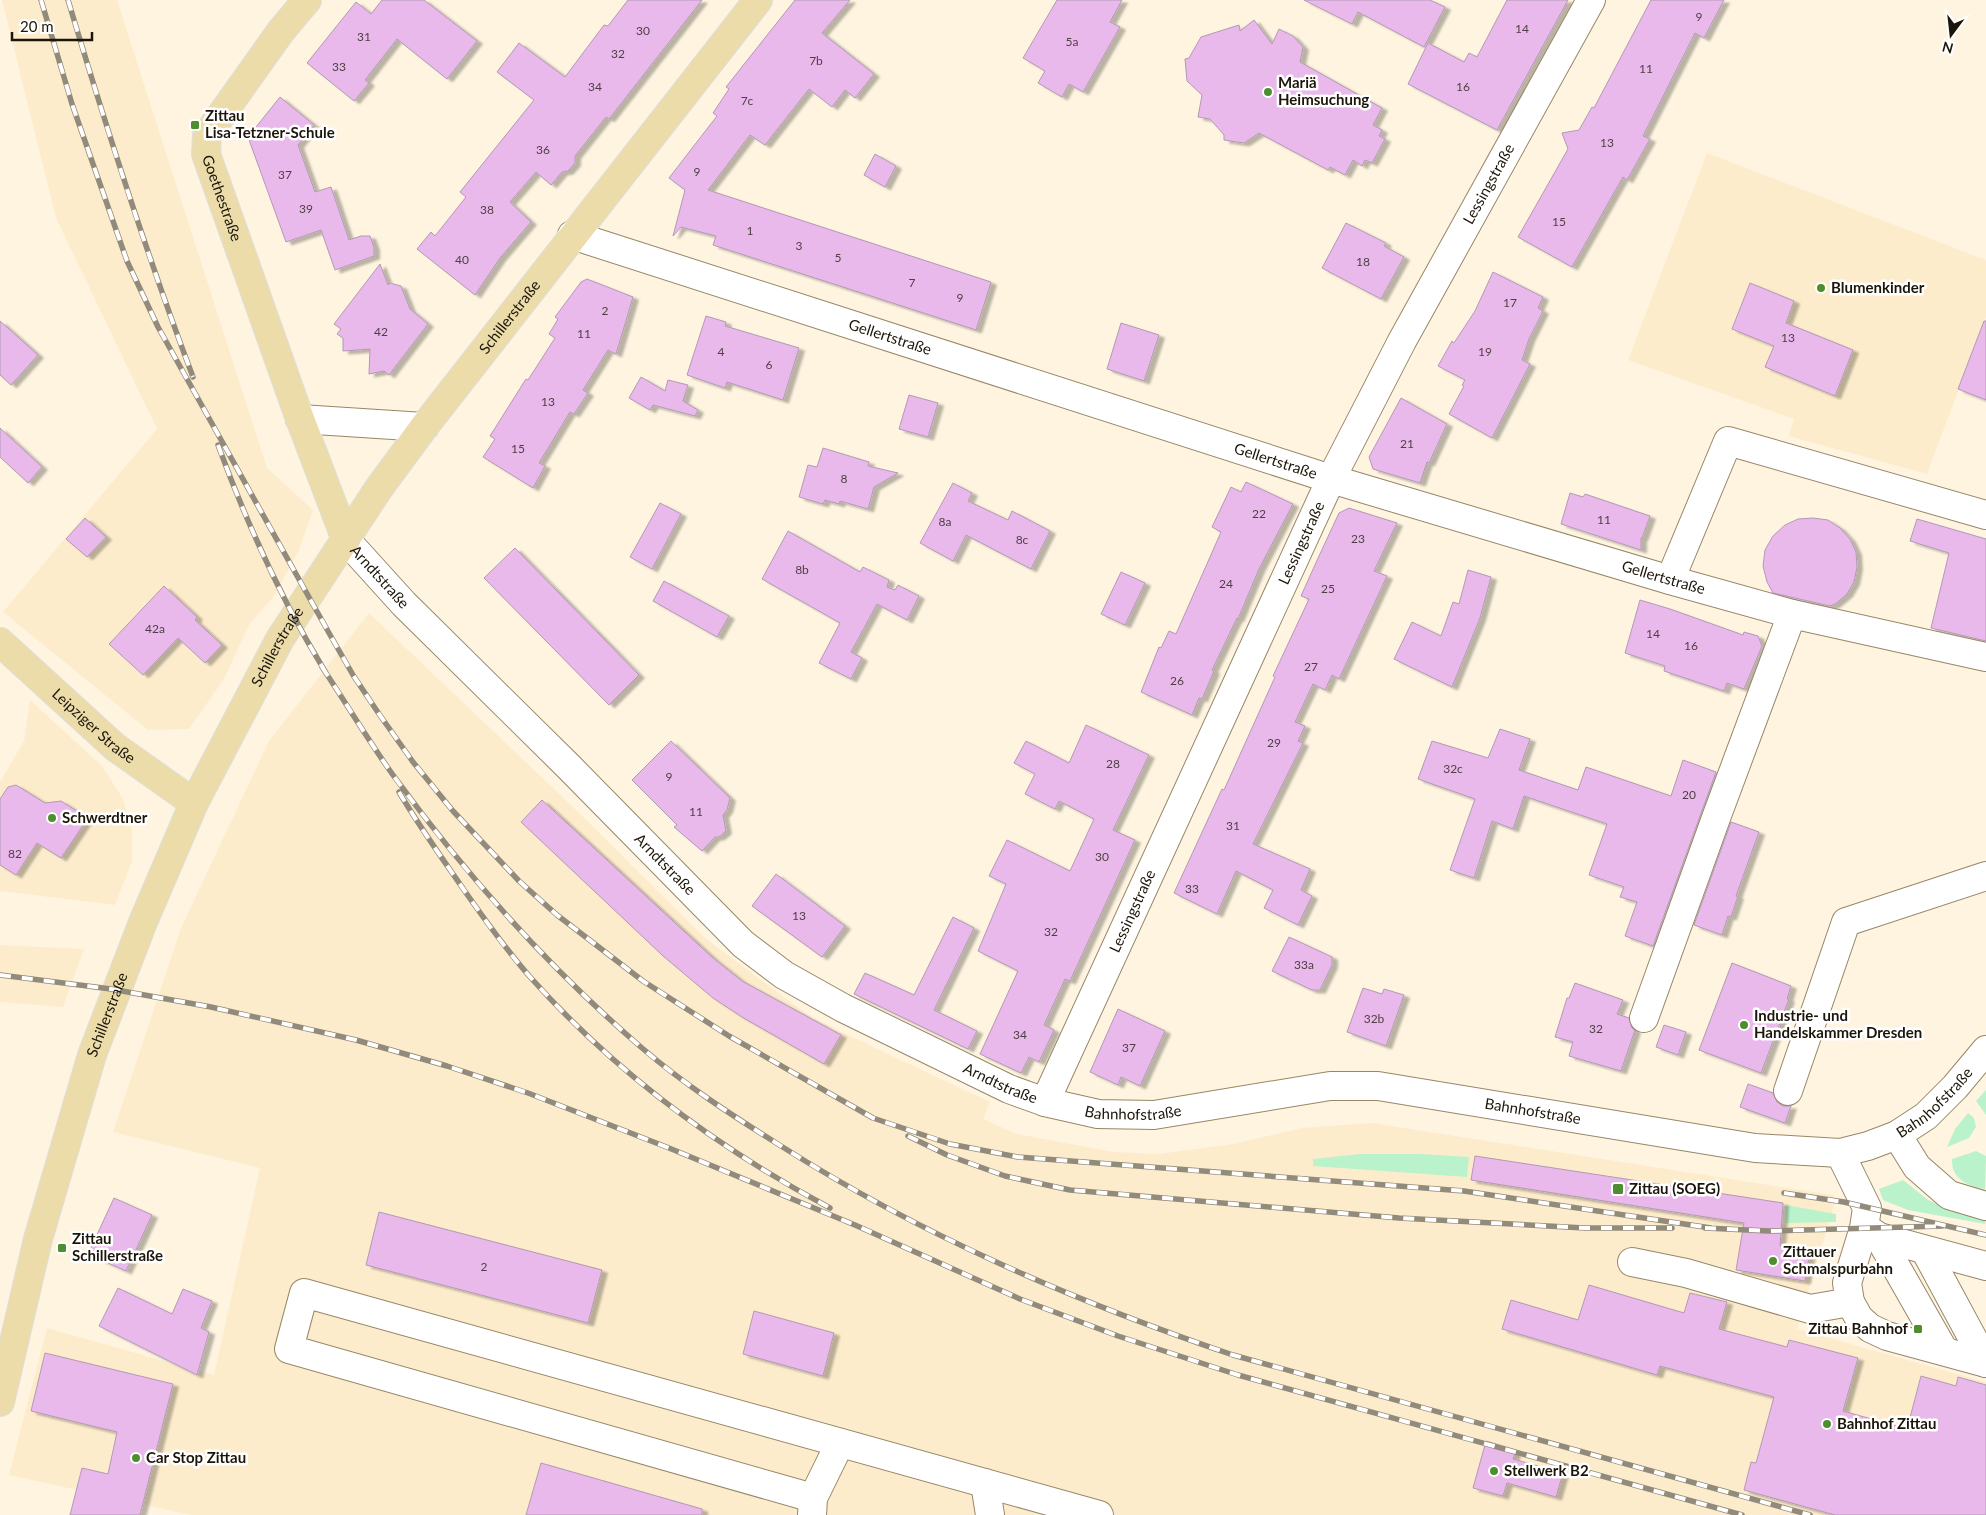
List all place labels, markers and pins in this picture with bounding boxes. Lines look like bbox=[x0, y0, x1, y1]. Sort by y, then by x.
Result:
place label: Mariä Heimsuchung bbox=[1278, 73, 1369, 108]
marker: Mariä Heimsuchung bbox=[1262, 86, 1274, 98]
place label: Zittau Lisa-Tetzner-Schule bbox=[205, 106, 335, 141]
marker: Zittau Lisa-Tetzner-Schule bbox=[189, 119, 201, 131]
place label: Blumenkinder bbox=[1831, 278, 1925, 296]
marker: Blumenkinder bbox=[1815, 282, 1827, 294]
place label: Schwerdtner bbox=[62, 808, 148, 826]
marker: Schwerdtner bbox=[46, 812, 58, 824]
place label: Industrie- und Handelskammer Dresden bbox=[1754, 1006, 1922, 1041]
marker: Industrie- und Handelskammer Dresden bbox=[1738, 1019, 1750, 1031]
place label: Zittau (SOEG) bbox=[1629, 1179, 1720, 1197]
marker: Zittau (SOEG) bbox=[1611, 1182, 1625, 1196]
place label: Zittau Schillerstraße bbox=[72, 1229, 163, 1264]
marker: Zittau Schillerstraße bbox=[56, 1242, 68, 1254]
place label: Zittauer Schmalspurbahn bbox=[1783, 1242, 1893, 1277]
marker: Zittauer Schmalspurbahn bbox=[1767, 1255, 1779, 1267]
place label: Zittau Bahnhof bbox=[1808, 1319, 1909, 1337]
marker: Zittau Bahnhof bbox=[1912, 1323, 1924, 1335]
place label: Bahnhof Zittau bbox=[1837, 1414, 1936, 1432]
marker: Bahnhof Zittau bbox=[1821, 1418, 1833, 1430]
place label: Car Stop Zittau bbox=[146, 1448, 246, 1466]
marker: Car Stop Zittau bbox=[130, 1452, 142, 1464]
place label: Stellwerk B2 bbox=[1504, 1461, 1589, 1479]
marker: Stellwerk B2 bbox=[1488, 1465, 1500, 1477]

